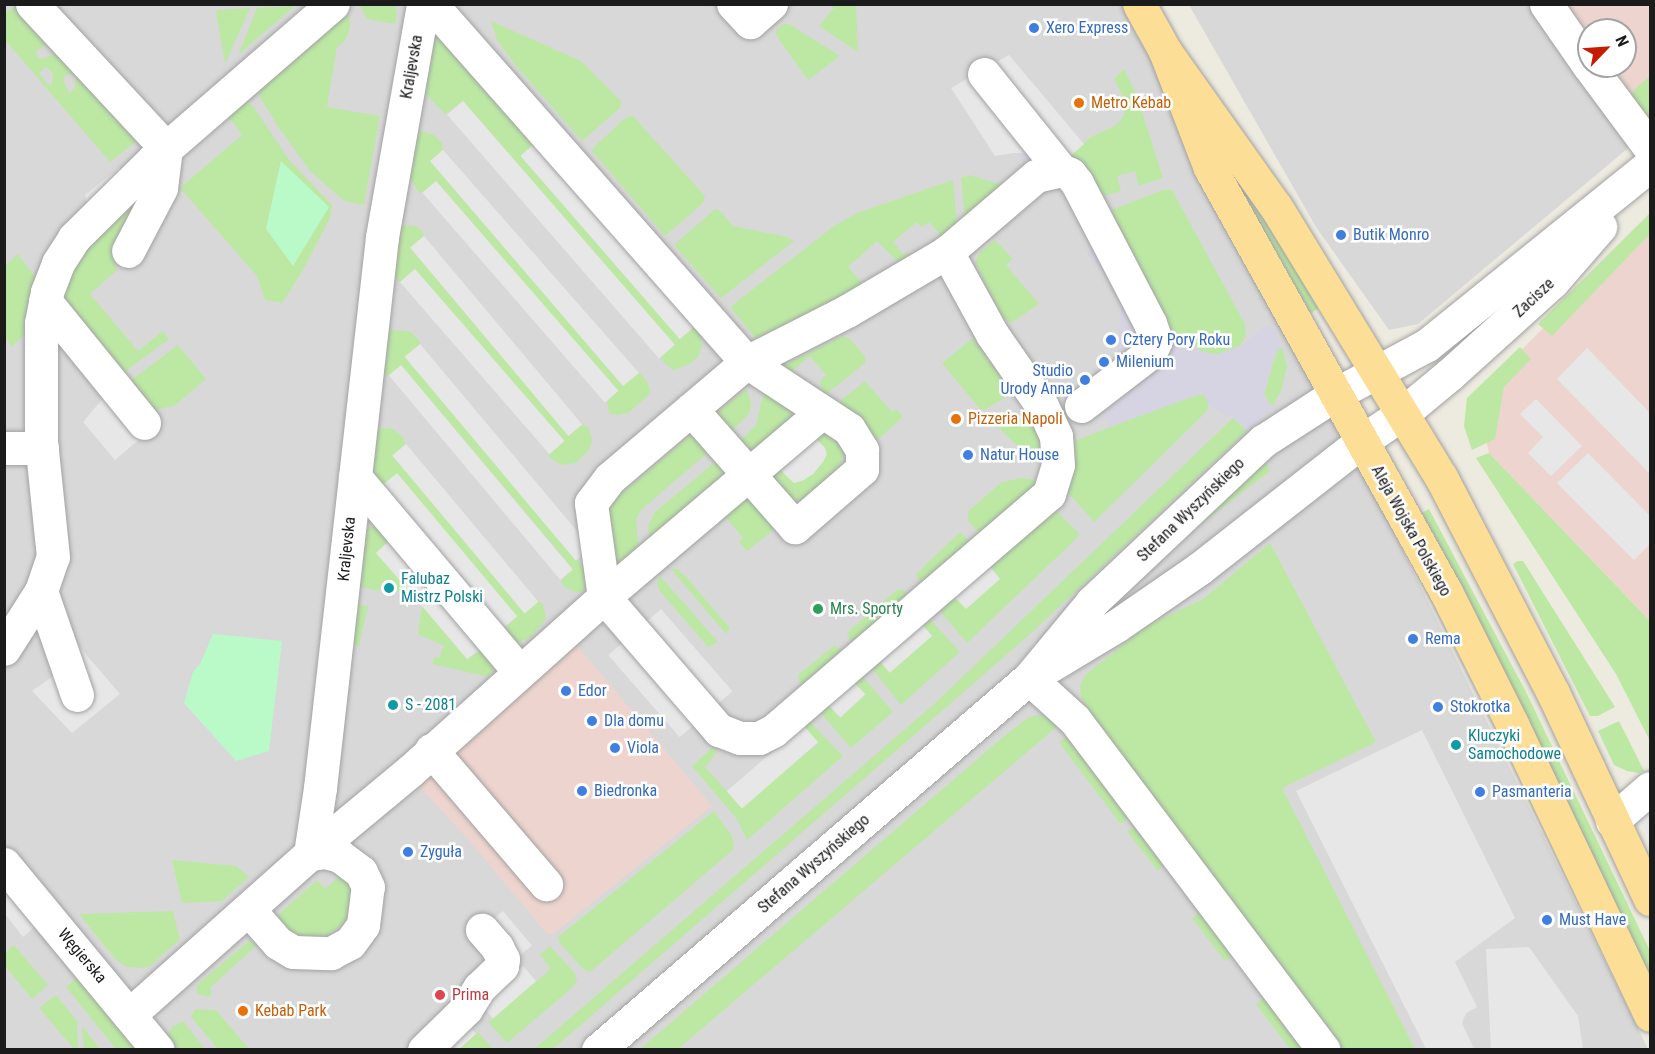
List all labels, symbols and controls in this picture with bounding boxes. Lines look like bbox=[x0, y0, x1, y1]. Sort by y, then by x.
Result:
place label: Xero Express bbox=[1046, 18, 1128, 38]
north arrow bbox=[1577, 18, 1637, 78]
marker: Xero Express bbox=[1027, 21, 1041, 35]
text: N bbox=[1611, 33, 1633, 49]
street label: Kraljevska bbox=[397, 34, 427, 100]
place label: Metro Kebab bbox=[1091, 93, 1171, 113]
marker: Metro Kebab bbox=[1072, 96, 1086, 110]
place label: Butik Monro bbox=[1353, 225, 1429, 245]
marker: Butik Monro bbox=[1334, 228, 1348, 242]
street label: Zacisze bbox=[1510, 274, 1558, 322]
place label: Cztery Pory Roku bbox=[1123, 330, 1230, 350]
marker: Cztery Pory Roku bbox=[1104, 333, 1118, 347]
place label: Milenium bbox=[1116, 352, 1174, 372]
marker: Milenium bbox=[1097, 355, 1111, 369]
place label: Studio Urody Anna bbox=[1001, 361, 1073, 399]
marker: Studio Urody Anna bbox=[1078, 373, 1092, 387]
place label: Pizzeria Napoli bbox=[968, 409, 1063, 429]
marker: Pizzeria Napoli bbox=[949, 412, 963, 426]
place label: Natur House bbox=[980, 445, 1059, 465]
marker: Natur House bbox=[961, 448, 975, 462]
street label: Stefana Wyszyńskiego bbox=[1133, 454, 1249, 566]
street label: Aleja Wojska Polskiego bbox=[1367, 462, 1455, 600]
street label: Kraljevska bbox=[334, 516, 360, 582]
place label: Falubaz Mistrz Polski bbox=[401, 569, 483, 607]
marker: Falubaz Mistrz Polski bbox=[382, 581, 396, 595]
place label: Mrs. Sporty bbox=[830, 599, 903, 619]
marker: Mrs. Sporty bbox=[811, 602, 825, 616]
place label: Rema bbox=[1425, 629, 1461, 649]
marker: Rema bbox=[1406, 632, 1420, 646]
place label: Edor bbox=[578, 681, 607, 701]
marker: Edor bbox=[559, 684, 573, 698]
place label: S - 2081 bbox=[405, 695, 456, 715]
place label: Stokrotka bbox=[1450, 697, 1510, 717]
marker: S - 2081 bbox=[386, 698, 400, 712]
marker: Stokrotka bbox=[1431, 700, 1445, 714]
place label: Dla domu bbox=[604, 711, 664, 731]
marker: Dla domu bbox=[585, 714, 599, 728]
place label: Kluczyki Samochodowe bbox=[1468, 726, 1561, 764]
place label: Viola bbox=[627, 738, 659, 758]
marker: Kluczyki Samochodowe bbox=[1449, 738, 1463, 752]
marker: Viola bbox=[608, 741, 622, 755]
place label: Biedronka bbox=[594, 781, 657, 801]
place label: Pasmanteria bbox=[1492, 782, 1572, 802]
marker: Biedronka bbox=[575, 784, 589, 798]
marker: Pasmanteria bbox=[1473, 785, 1487, 799]
street label: Stefana Wyszyńskiego bbox=[754, 810, 874, 918]
place label: Zyguła bbox=[420, 842, 462, 862]
marker: Zyguła bbox=[401, 845, 415, 859]
place label: Must Have bbox=[1559, 910, 1626, 930]
marker: Must Have bbox=[1540, 913, 1554, 927]
street label: Węgierska bbox=[54, 925, 110, 987]
place label: Prima bbox=[452, 985, 489, 1005]
marker: Prima bbox=[433, 988, 447, 1002]
place label: Kebab Park bbox=[255, 1001, 327, 1021]
marker: Kebab Park bbox=[236, 1004, 250, 1018]

